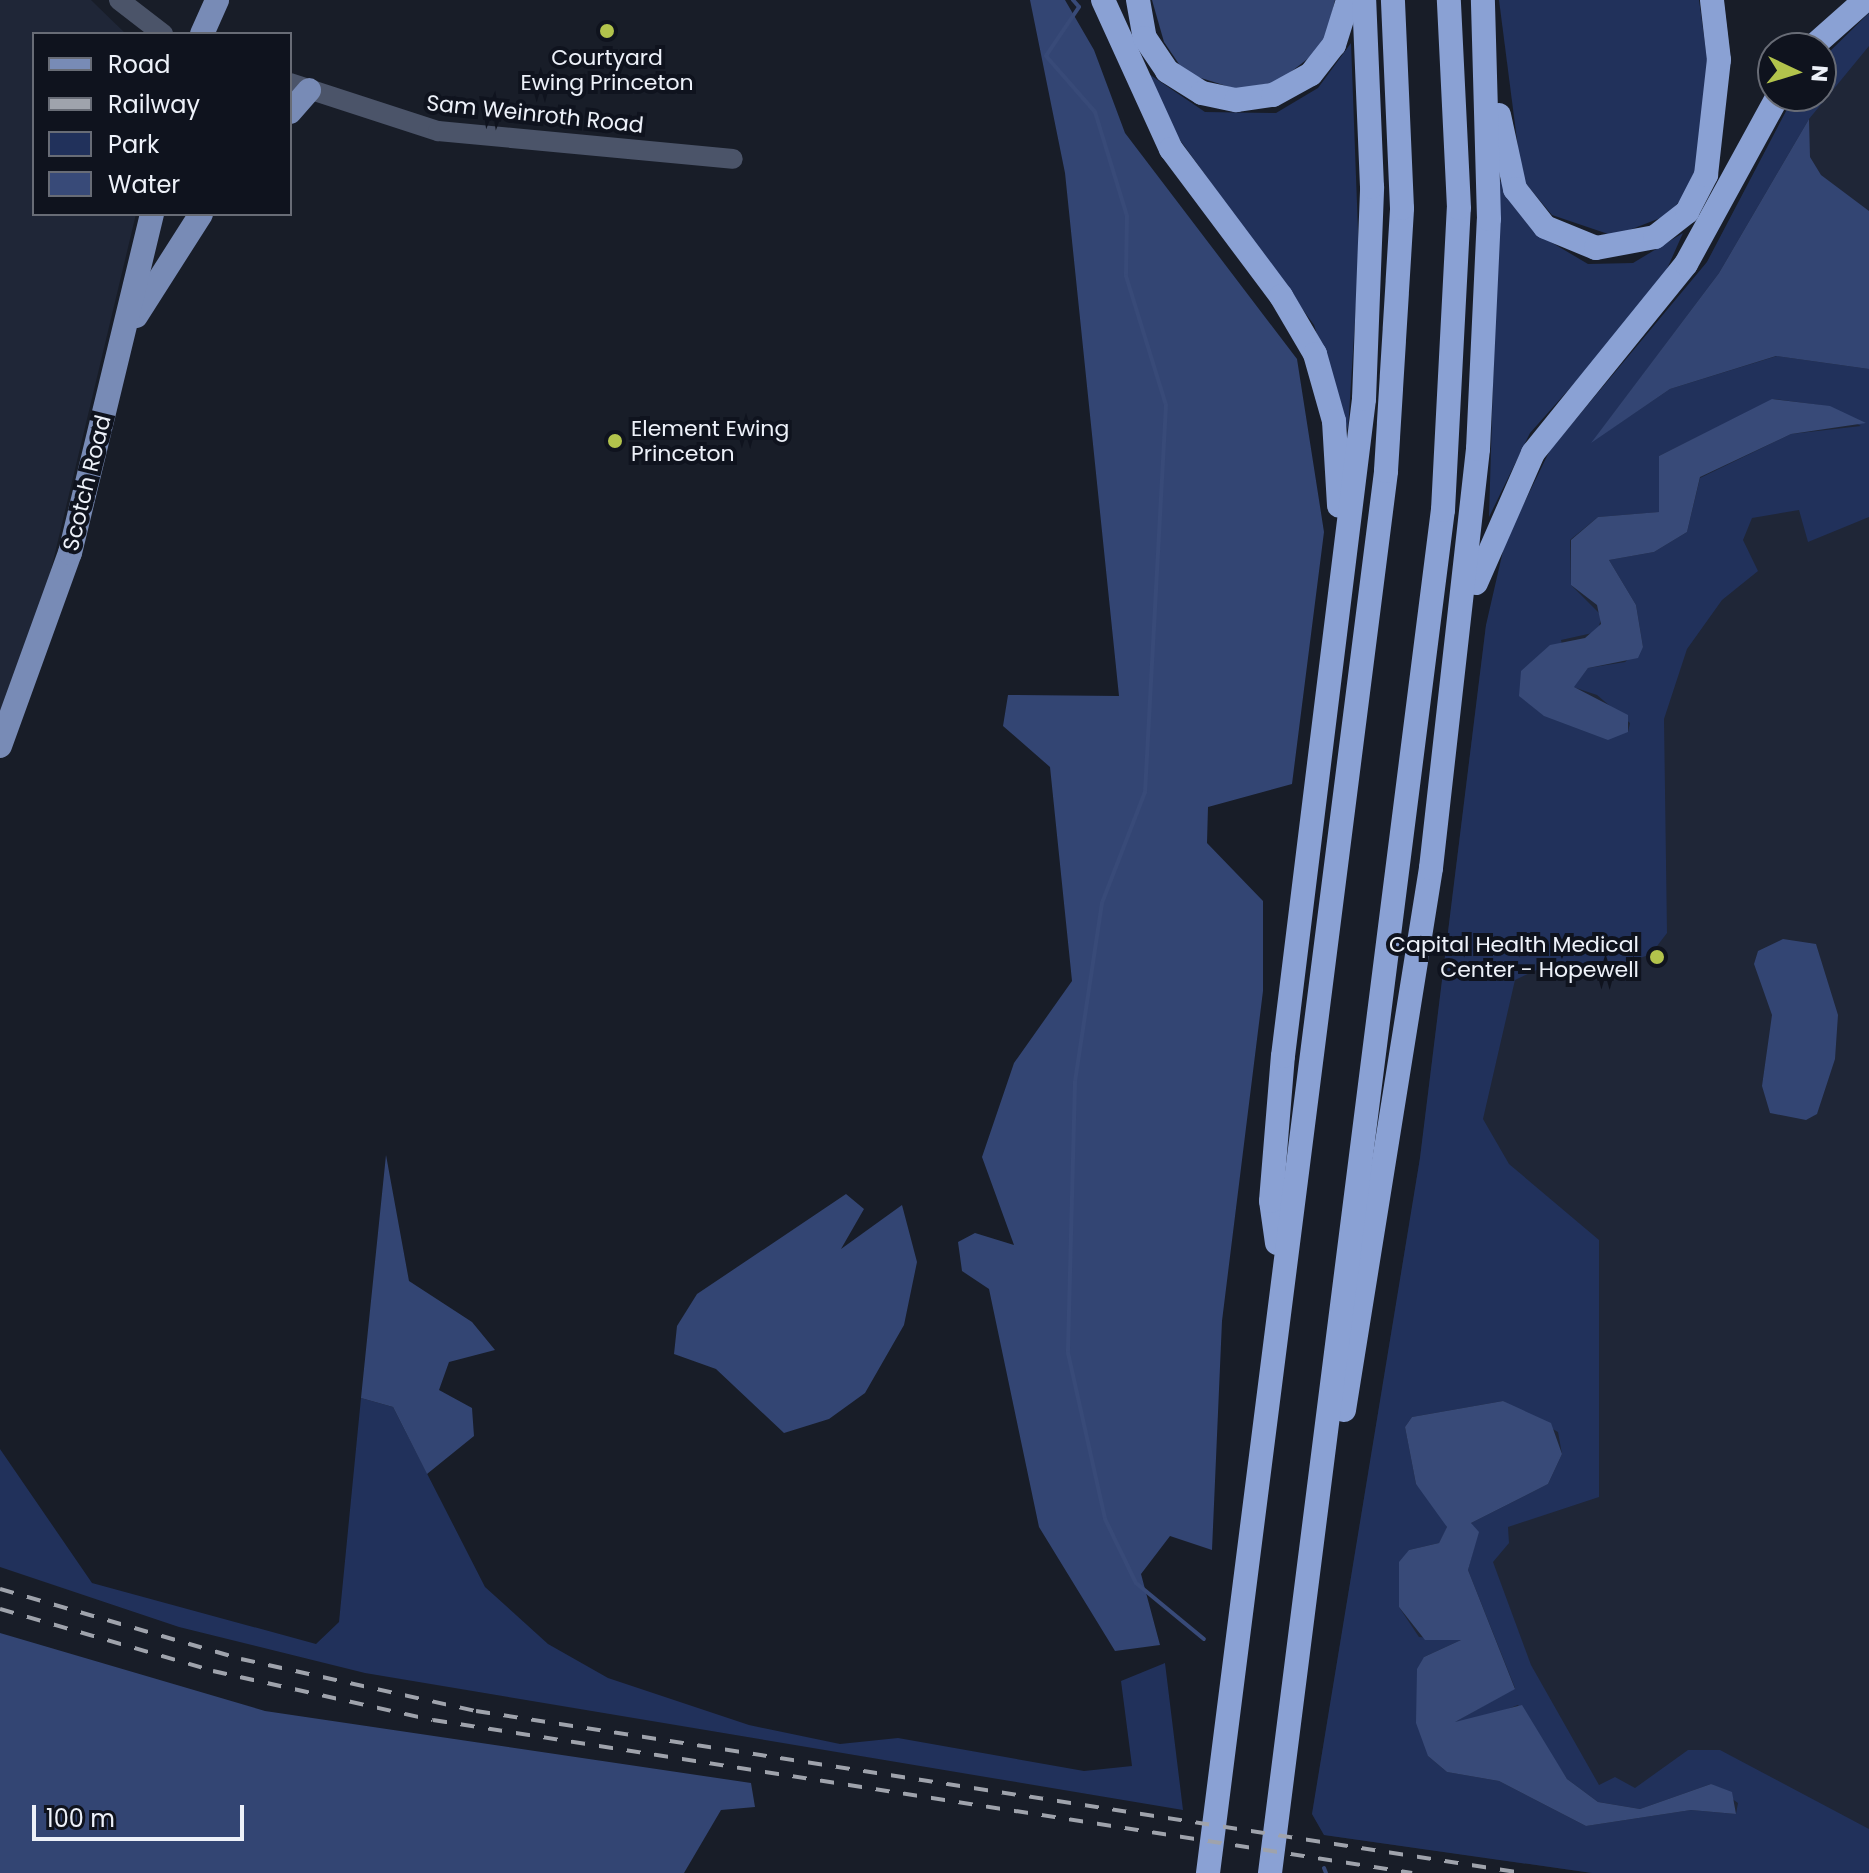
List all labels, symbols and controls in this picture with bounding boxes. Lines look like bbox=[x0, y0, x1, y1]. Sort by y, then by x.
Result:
marker: Courtyard Ewing Princeton bbox=[598, 22, 616, 40]
legend bbox=[32, 32, 292, 216]
north arrow bbox=[1757, 32, 1837, 112]
place label: Courtyard Ewing Princeton bbox=[520, 44, 694, 96]
text: Road bbox=[108, 48, 170, 81]
text: N bbox=[1803, 64, 1835, 83]
text: Railway bbox=[108, 88, 200, 121]
street label: Sam Weinroth Road bbox=[425, 89, 645, 139]
text: Park bbox=[108, 128, 159, 161]
text: Water bbox=[108, 168, 180, 201]
street label: Scotch Road bbox=[57, 412, 117, 554]
place label: Element Ewing Princeton bbox=[631, 415, 789, 466]
marker: Element Ewing Princeton bbox=[606, 432, 624, 450]
place label: Capital Health Medical Center - Hopewell bbox=[1389, 931, 1639, 982]
marker: Capital Health Medical Center - Hopewell bbox=[1646, 946, 1668, 968]
scale bar bbox=[36, 1789, 248, 1839]
text: 100 m bbox=[46, 1802, 115, 1835]

